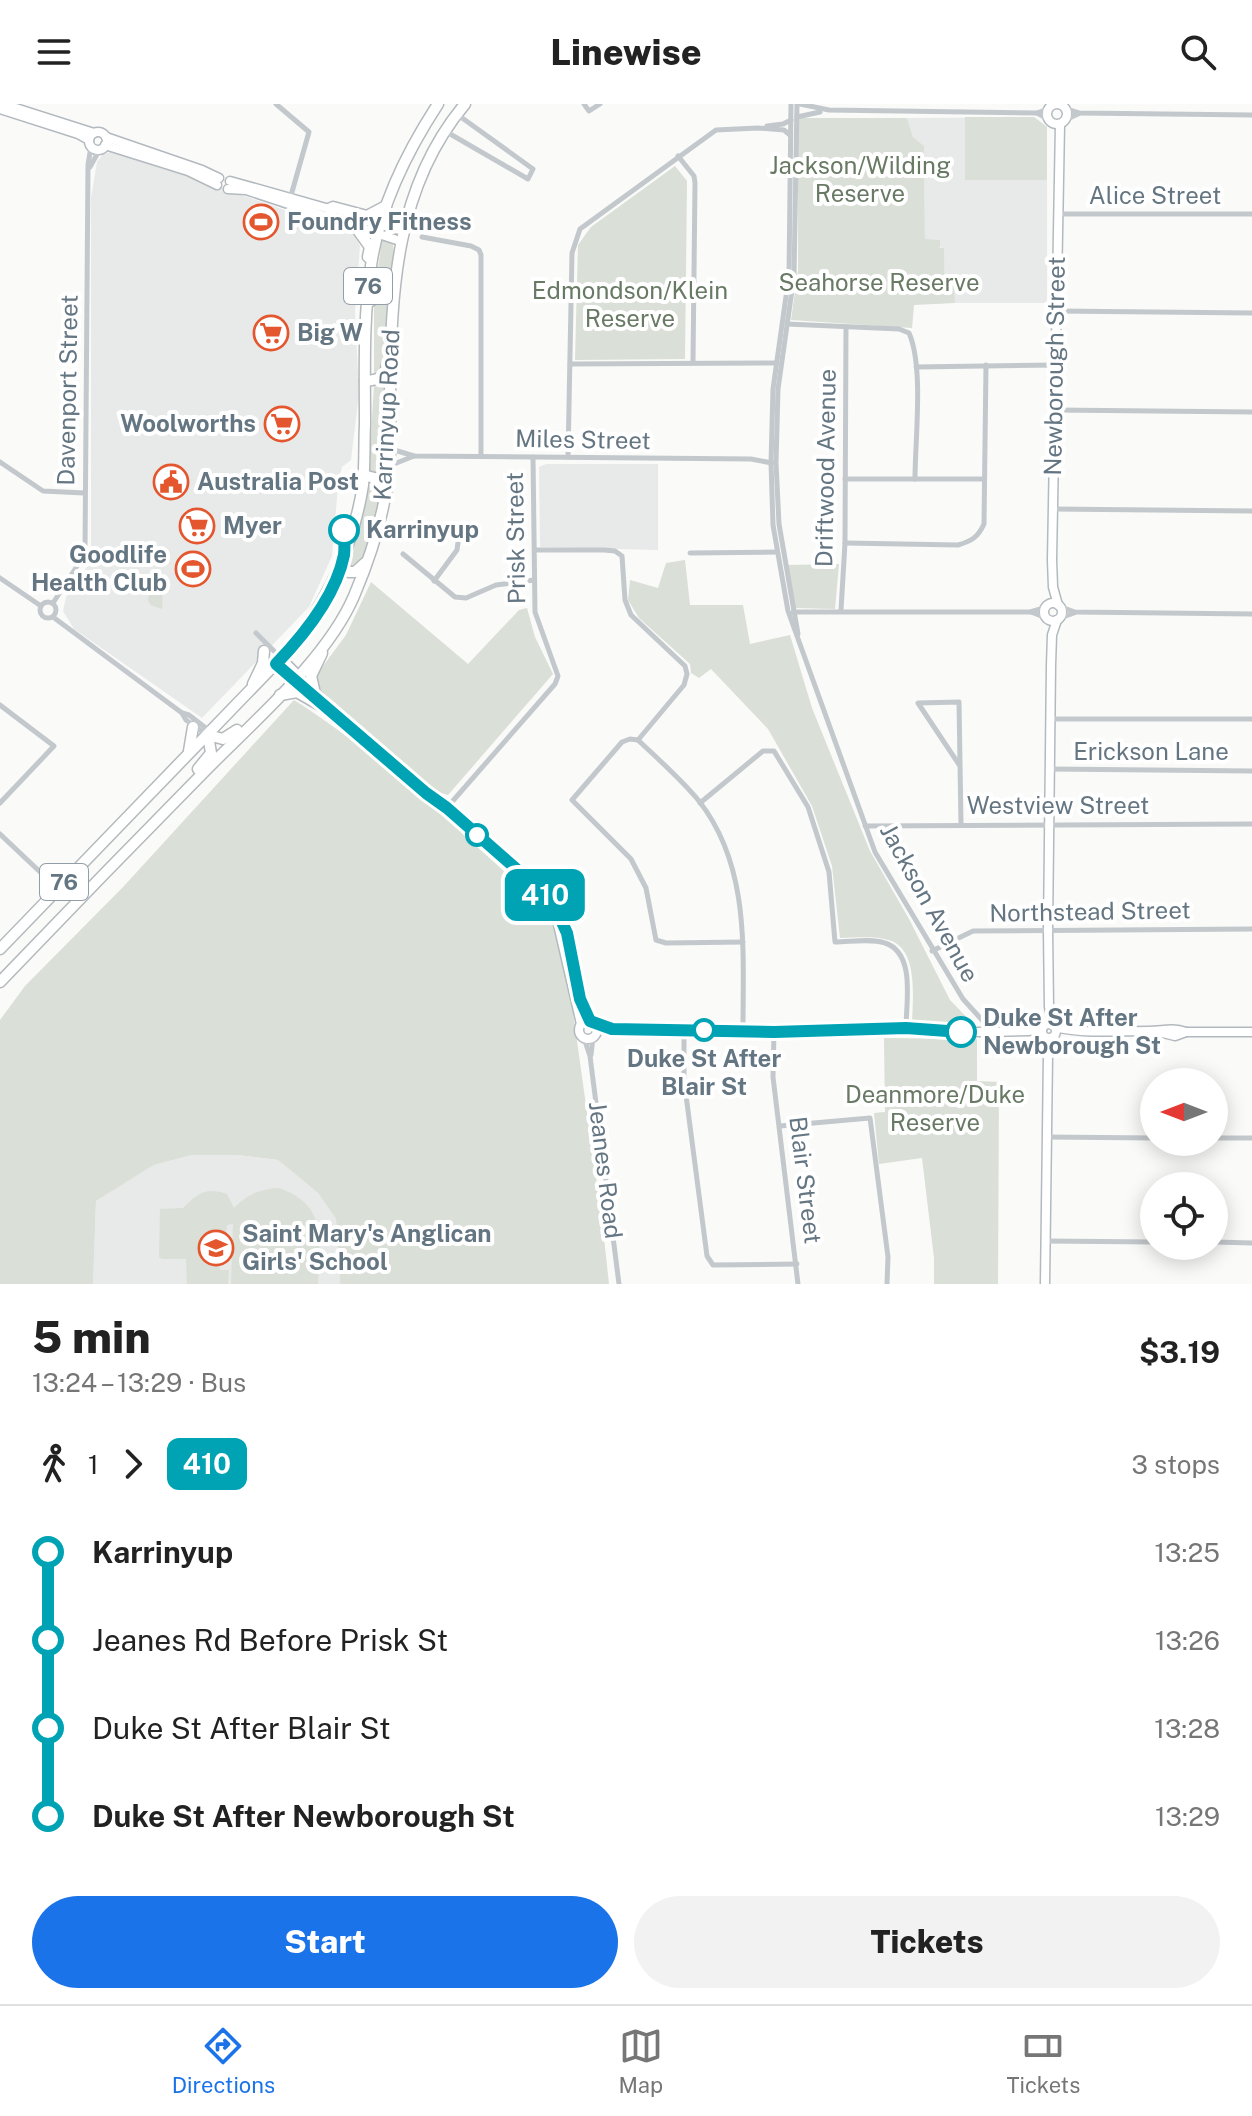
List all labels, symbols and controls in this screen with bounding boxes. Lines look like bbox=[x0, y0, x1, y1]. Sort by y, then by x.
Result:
icon: menu bbox=[32, 30, 76, 74]
icon: search bbox=[1176, 30, 1220, 74]
text: Linewise bbox=[550, 31, 702, 73]
park label: Jackson/Wilding Reserve bbox=[769, 151, 951, 207]
street label: Alice Street bbox=[1089, 181, 1221, 209]
sports icon: Foundry Fitness bbox=[242, 203, 280, 241]
place label: Foundry Fitness bbox=[287, 207, 472, 235]
street label: Newborough Street bbox=[1038, 256, 1070, 476]
road number: 76 bbox=[344, 268, 392, 304]
park label: Seahorse Reserve bbox=[778, 268, 980, 296]
park label: Edmondson/Klein Reserve bbox=[532, 276, 728, 332]
street label: Davenport Street bbox=[51, 294, 83, 486]
supermarket icon: Big W bbox=[252, 314, 290, 352]
place label: Big W bbox=[297, 318, 363, 346]
street label: Karrinyup Road bbox=[368, 329, 404, 501]
street label: Driftwood Avenue bbox=[809, 369, 841, 567]
supermarket icon: Woolworths bbox=[263, 405, 301, 443]
place label: Woolworths bbox=[120, 409, 256, 437]
street label: Miles Street bbox=[515, 424, 651, 454]
public building icon: Australia Post bbox=[152, 463, 190, 501]
place label: Australia Post bbox=[197, 467, 359, 495]
street label: Prisk Street bbox=[500, 472, 530, 604]
supermarket icon: Myer bbox=[178, 507, 216, 545]
place label: Myer bbox=[223, 511, 282, 539]
marker: Karrinyup bbox=[329, 515, 359, 545]
place label: Karrinyup bbox=[366, 515, 479, 543]
place label: Goodlife Health Club bbox=[31, 540, 167, 596]
sports icon: Goodlife Health Club bbox=[174, 550, 212, 588]
street label: Erickson Lane bbox=[1073, 737, 1229, 765]
street label: Westview Street bbox=[967, 791, 1149, 819]
street label: Jackson Avenue bbox=[875, 819, 985, 986]
unlabelled marker bbox=[466, 824, 488, 846]
road number: 76 bbox=[40, 864, 88, 900]
line badge: 410 bbox=[499, 869, 591, 921]
text: 410 bbox=[521, 878, 569, 911]
street label: Northstead Street bbox=[989, 895, 1191, 927]
place label: Duke St After Newborough St bbox=[983, 1003, 1161, 1059]
marker: Duke St After Newborough St bbox=[946, 1017, 976, 1047]
marker: Duke St After Blair St bbox=[693, 1019, 715, 1041]
place label: Duke St After Blair St bbox=[627, 1044, 781, 1100]
north arrow bbox=[1140, 1068, 1228, 1156]
map controls bbox=[1140, 1068, 1228, 1260]
park label: Deanmore/Duke Reserve bbox=[845, 1080, 1025, 1136]
street label: Jeanes Road bbox=[584, 1100, 628, 1240]
street label: Blair Street bbox=[784, 1115, 828, 1245]
button: locate bbox=[1140, 1172, 1228, 1260]
place label: Saint Mary's Anglican Girls' School bbox=[242, 1219, 491, 1275]
school or university icon: Saint Mary's Anglican Girls' School bbox=[197, 1229, 235, 1267]
text: 5 min bbox=[32, 1311, 151, 1363]
text: $3.19 bbox=[1139, 1334, 1220, 1370]
text: 13:24 – 13:29 · Bus bbox=[32, 1367, 246, 1398]
icon: walk bbox=[32, 1442, 76, 1486]
icon: forward bbox=[111, 1442, 155, 1486]
text: 410 bbox=[183, 1447, 231, 1480]
text: 1 bbox=[88, 1449, 99, 1480]
text: 3 stops bbox=[1131, 1449, 1220, 1480]
text: Karrinyup bbox=[92, 1534, 233, 1570]
text: 13:25 bbox=[1155, 1537, 1220, 1568]
text: Jeanes Rd Before Prisk St bbox=[92, 1622, 448, 1658]
text: 13:26 bbox=[1155, 1625, 1220, 1656]
text: Duke St After Blair St bbox=[92, 1710, 391, 1746]
text: 13:28 bbox=[1154, 1713, 1220, 1744]
text: Duke St After Newborough St bbox=[92, 1798, 515, 1834]
text: 13:29 bbox=[1155, 1801, 1220, 1832]
button: Start bbox=[32, 1896, 618, 1988]
button: Tickets bbox=[634, 1896, 1220, 1988]
tab: Directions bbox=[172, 2024, 275, 2098]
tab: Map bbox=[618, 2024, 663, 2098]
tab: Tickets bbox=[1007, 2024, 1080, 2098]

